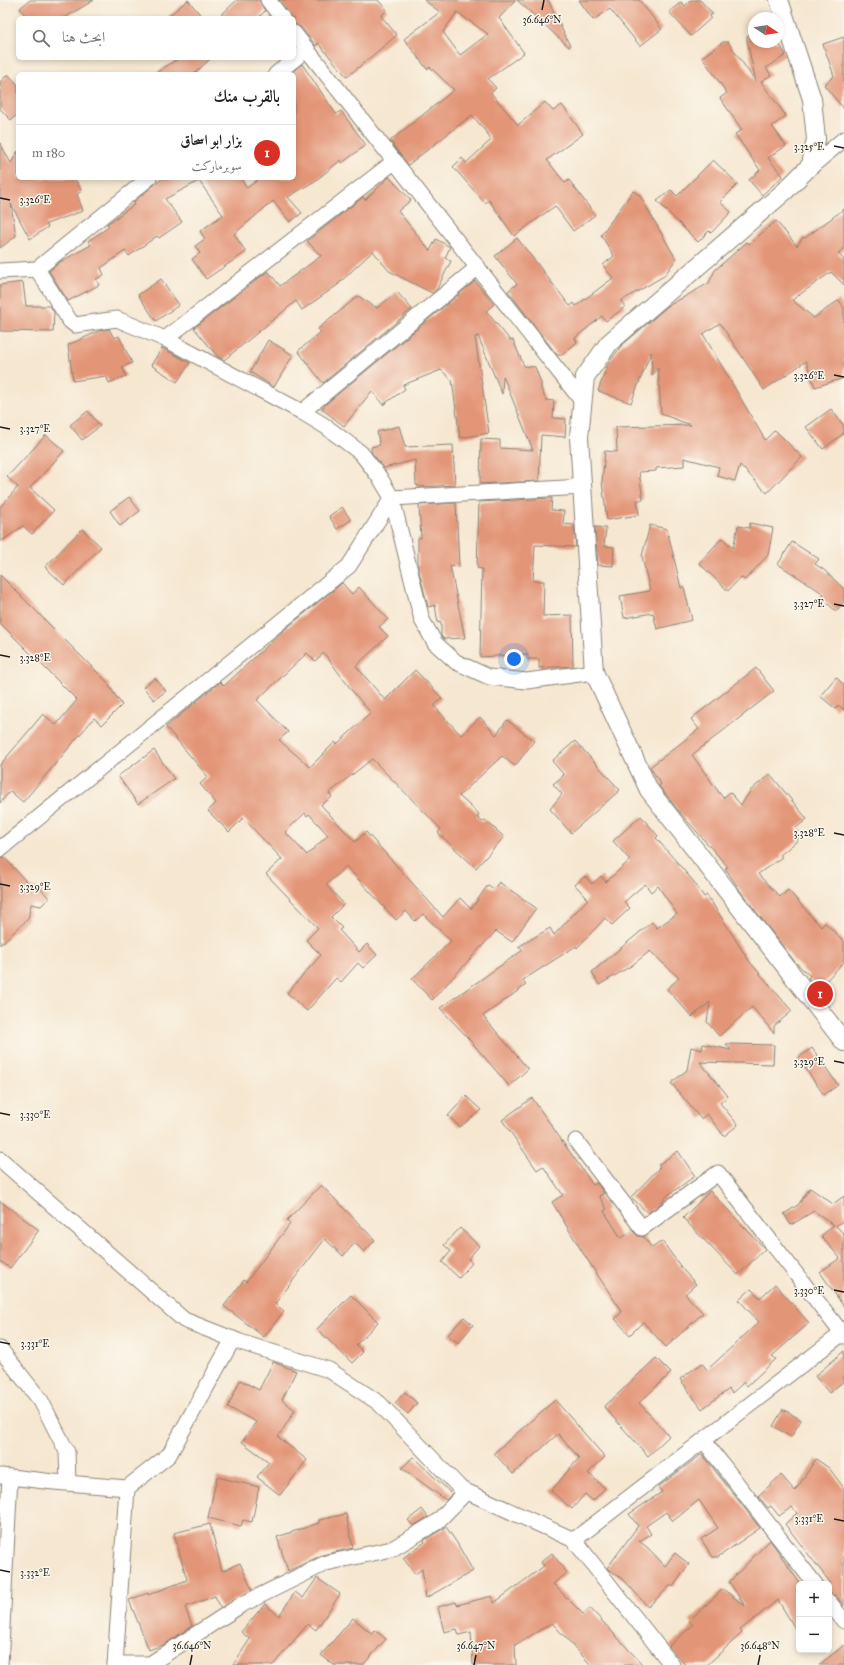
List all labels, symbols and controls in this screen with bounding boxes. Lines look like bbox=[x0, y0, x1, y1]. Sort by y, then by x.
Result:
north arrow bbox=[748, 12, 784, 48]
text: 36.646°N bbox=[522, 14, 562, 26]
search box bbox=[16, 16, 296, 60]
icon: search bbox=[30, 27, 52, 49]
text: ابحث هنا bbox=[62, 28, 105, 46]
text: بالقرب منك bbox=[214, 86, 280, 107]
text: بزار ابو اسحاق bbox=[180, 131, 242, 149]
text: 3.325°E bbox=[794, 141, 824, 153]
text: 180 m bbox=[32, 145, 65, 161]
text: 1 bbox=[264, 145, 270, 161]
text: سوبرماركت bbox=[192, 158, 242, 174]
text: 3.326°E bbox=[20, 194, 50, 206]
text: 3.326°E bbox=[794, 370, 824, 382]
text: 3.327°E bbox=[20, 423, 50, 435]
text: 3.327°E bbox=[794, 598, 824, 610]
your location bbox=[504, 649, 524, 669]
text: 3.328°E bbox=[19, 652, 51, 664]
text: 3.328°E bbox=[793, 827, 825, 839]
text: 3.329°E bbox=[19, 881, 51, 893]
pin: 1 bbox=[807, 979, 833, 1009]
text: 3.329°E bbox=[793, 1056, 825, 1068]
text: 3.330°E bbox=[20, 1109, 50, 1121]
text: 3.330°E bbox=[794, 1285, 824, 1297]
text: 3.331°E bbox=[21, 1338, 49, 1350]
text: 3.331°E bbox=[795, 1513, 823, 1525]
text: 3.332°E bbox=[20, 1567, 50, 1579]
map controls bbox=[796, 1581, 832, 1653]
button: + bbox=[796, 1581, 832, 1617]
button: − bbox=[796, 1617, 832, 1653]
text: 36.646°N bbox=[172, 1640, 212, 1652]
text: 36.647°N bbox=[457, 1640, 496, 1652]
text: 36.648°N bbox=[740, 1640, 780, 1652]

